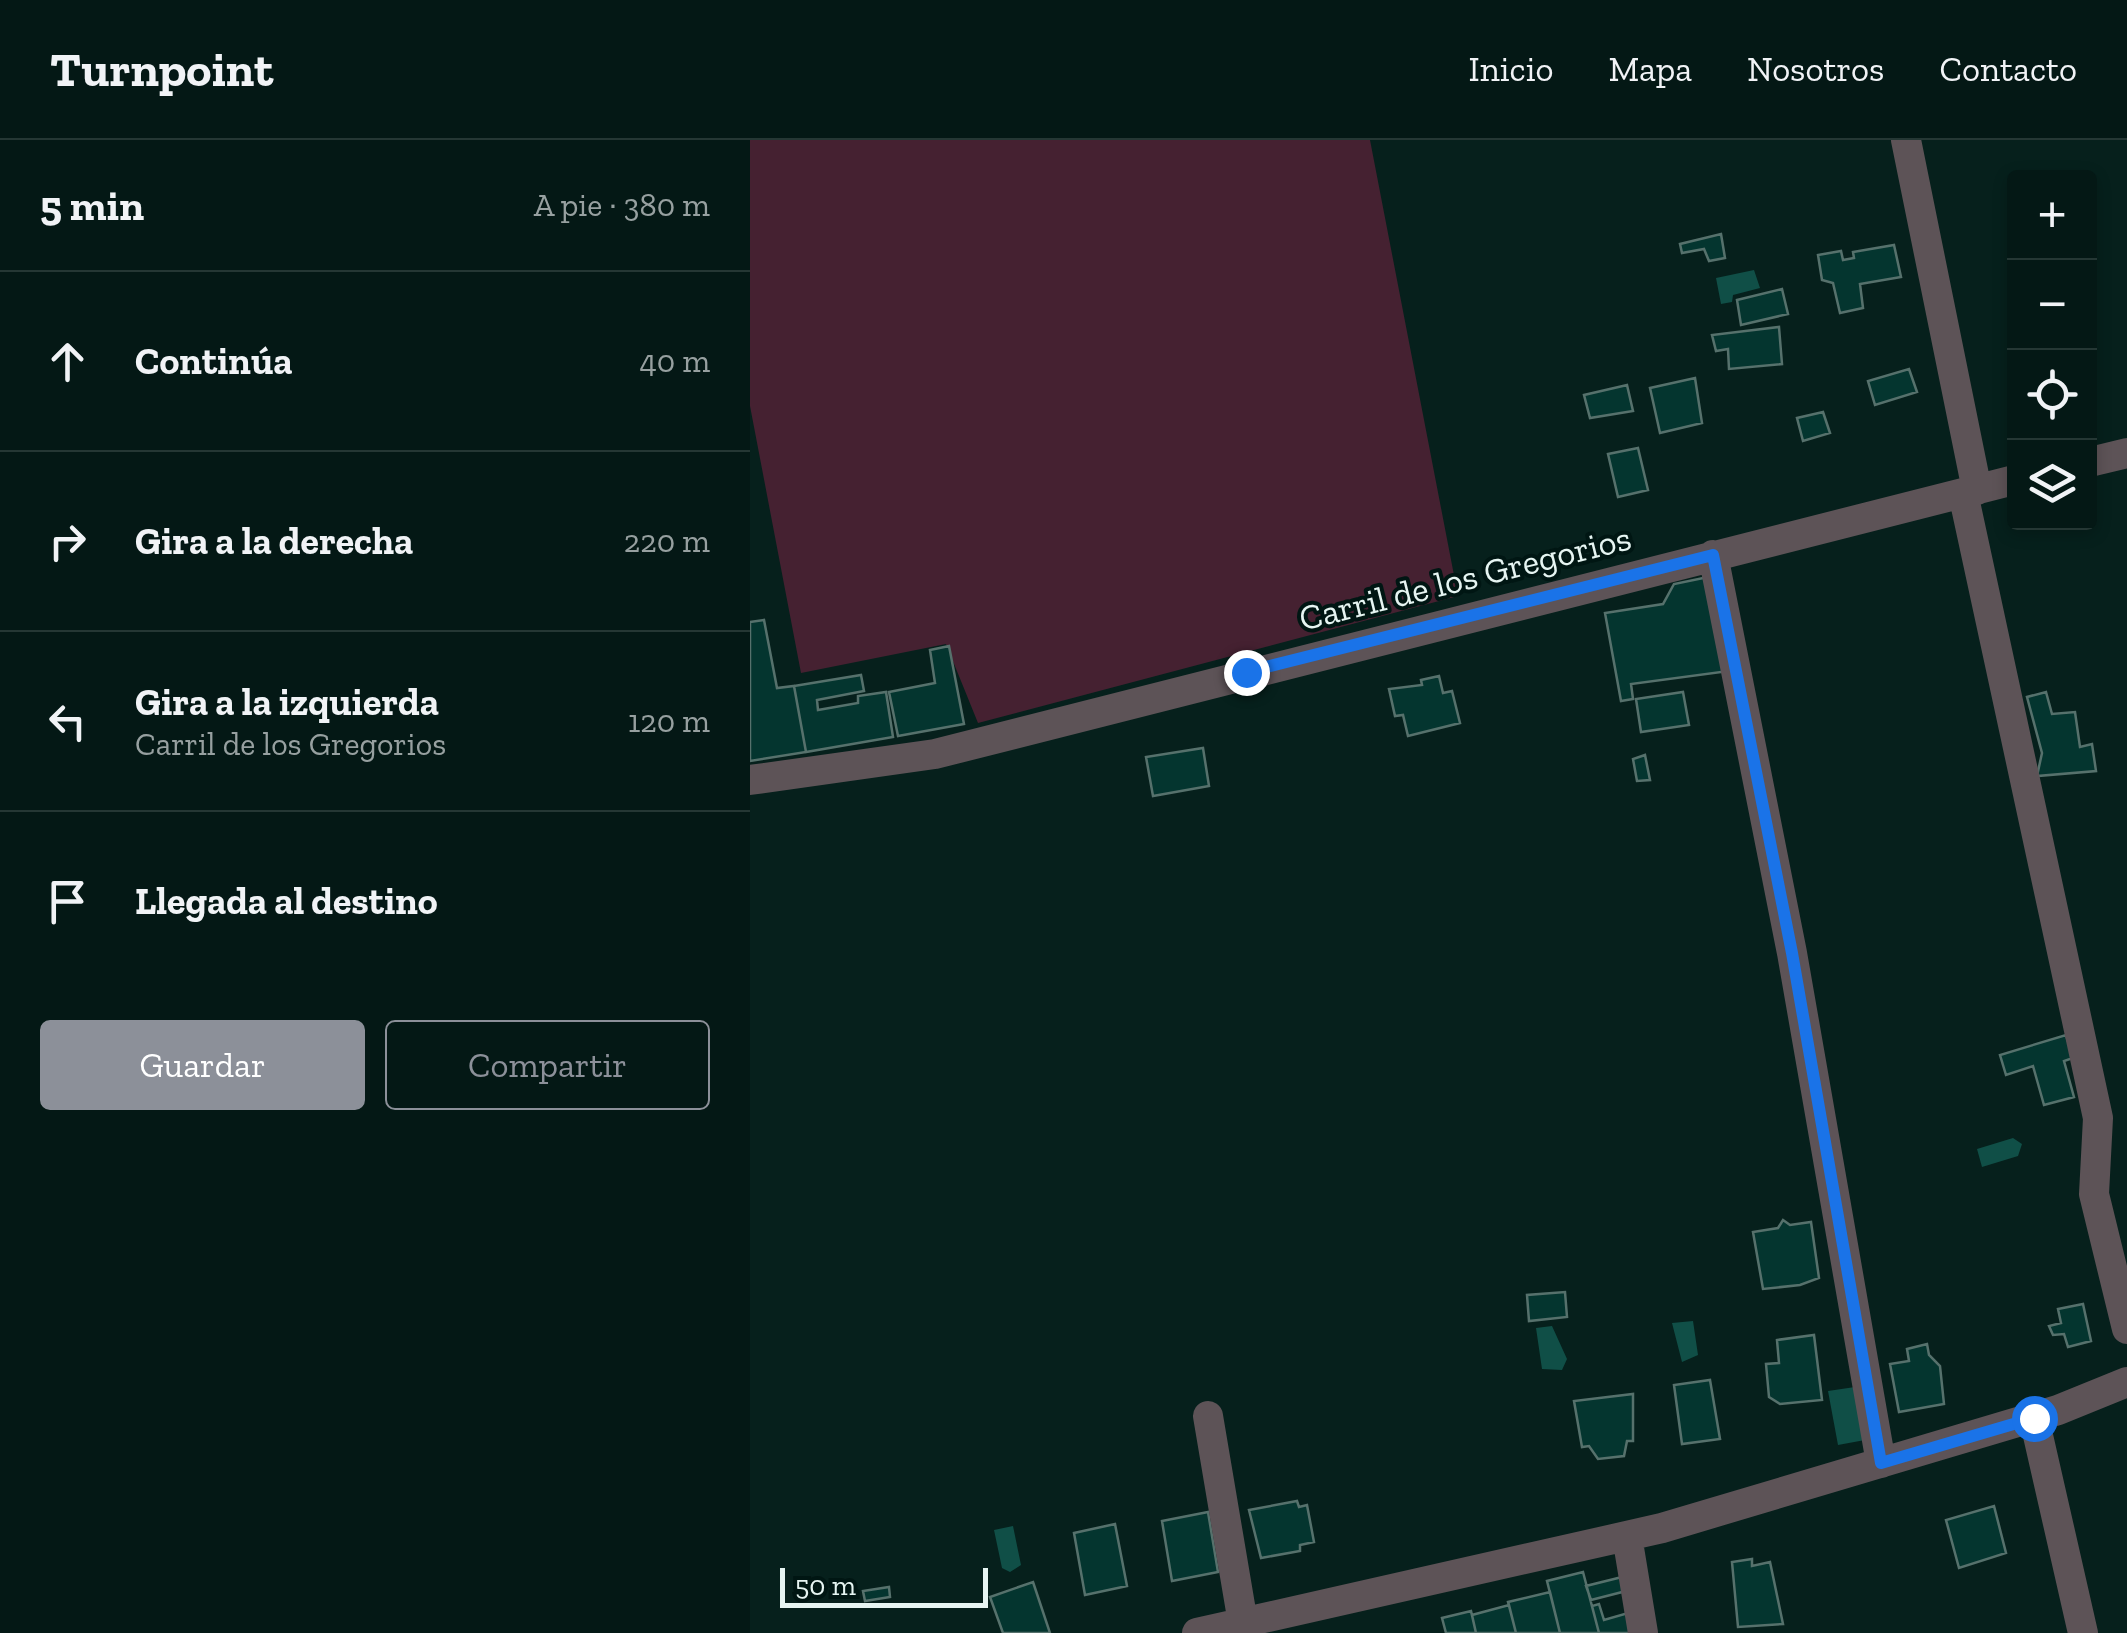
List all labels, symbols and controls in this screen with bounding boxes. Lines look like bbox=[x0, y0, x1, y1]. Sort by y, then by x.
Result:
text: Turnpoint bbox=[50, 41, 273, 98]
text: Inicio bbox=[1468, 48, 1554, 90]
text: Mapa bbox=[1609, 48, 1692, 90]
text: Nosotros bbox=[1747, 48, 1884, 90]
text: Contacto bbox=[1939, 48, 2077, 90]
map controls bbox=[2007, 170, 2097, 530]
button: + bbox=[2007, 170, 2097, 260]
text: 5 min bbox=[40, 180, 144, 231]
text: A pie · 380 m bbox=[534, 186, 710, 224]
button: − bbox=[2007, 260, 2097, 350]
icon: ahead bbox=[40, 334, 95, 389]
text: Continúa bbox=[135, 338, 292, 384]
text: 40 m bbox=[639, 342, 710, 380]
button: locate bbox=[2007, 350, 2097, 440]
button: layers bbox=[2007, 440, 2097, 530]
icon: right bbox=[40, 514, 95, 569]
street label: Carril de los Gregorios bbox=[1295, 516, 1635, 640]
text: Gira a la derecha bbox=[135, 518, 413, 564]
text: 220 m bbox=[624, 522, 710, 560]
route end bbox=[1224, 650, 1270, 696]
text: Gira a la izquierda bbox=[135, 679, 439, 725]
icon: left bbox=[40, 694, 95, 749]
text: 120 m bbox=[628, 702, 710, 740]
text: Carril de los Gregorios bbox=[135, 725, 446, 763]
icon: arrive bbox=[40, 874, 95, 929]
text: Llegada al destino bbox=[135, 878, 438, 924]
button: Guardar bbox=[40, 1020, 365, 1110]
button: Compartir bbox=[385, 1020, 710, 1110]
route start bbox=[2012, 1396, 2058, 1442]
scale bar bbox=[780, 1563, 988, 1608]
text: 50 m bbox=[795, 1569, 856, 1602]

